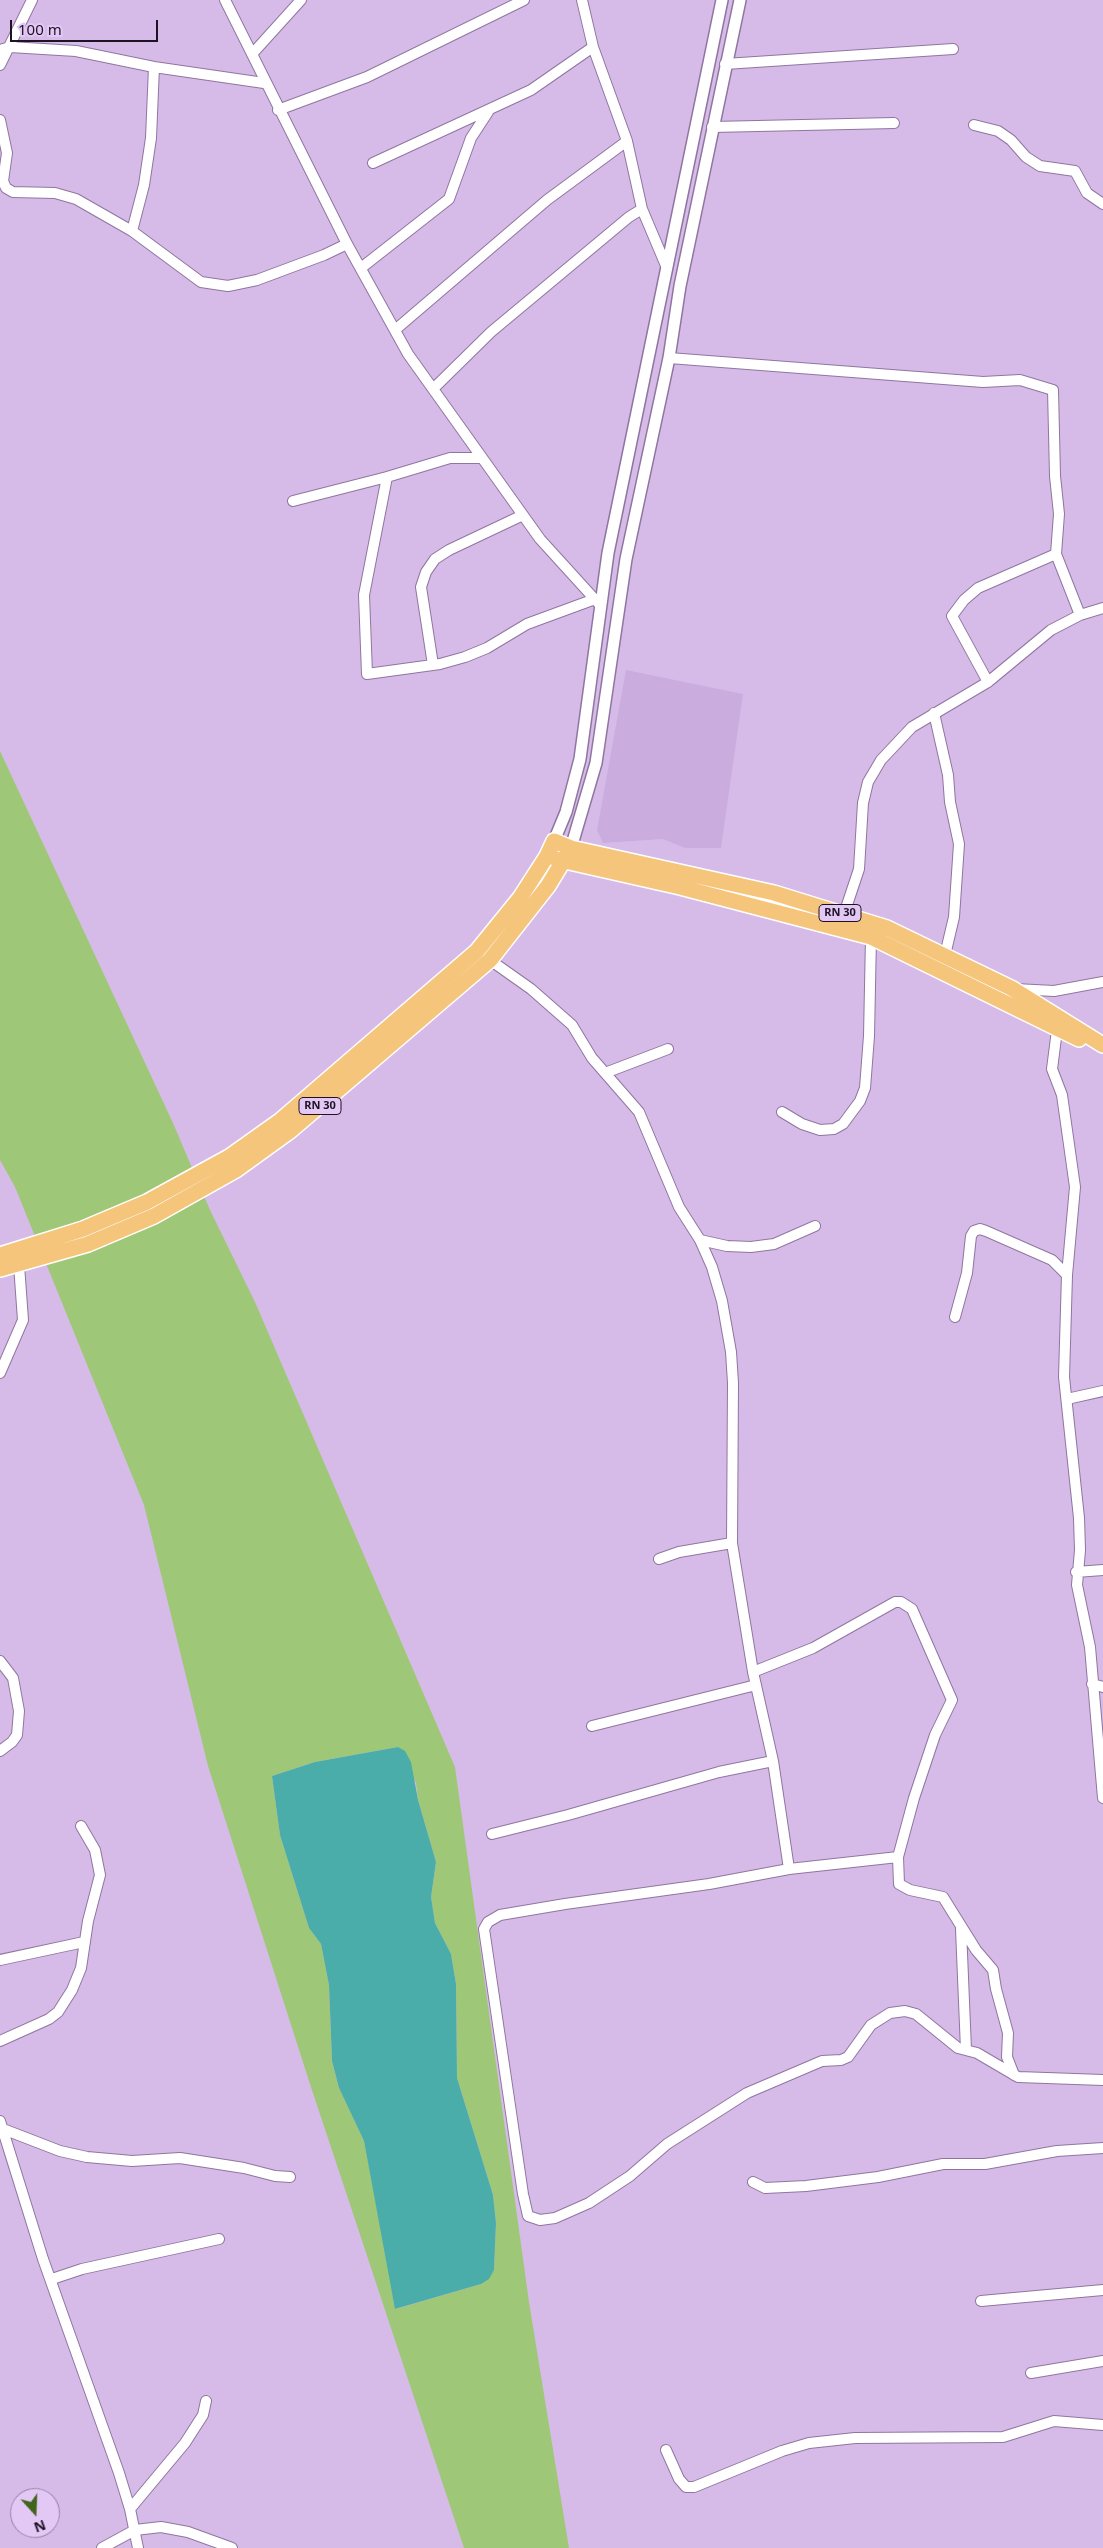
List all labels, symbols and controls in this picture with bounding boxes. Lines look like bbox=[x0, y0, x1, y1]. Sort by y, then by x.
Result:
scale bar bbox=[12, 10, 160, 42]
text: 100 m bbox=[18, 19, 62, 39]
road number: RN 30 bbox=[819, 904, 861, 921]
road number: RN 30 bbox=[299, 1098, 341, 1114]
north arrow bbox=[10, 2488, 60, 2538]
text: N bbox=[31, 2516, 49, 2537]

